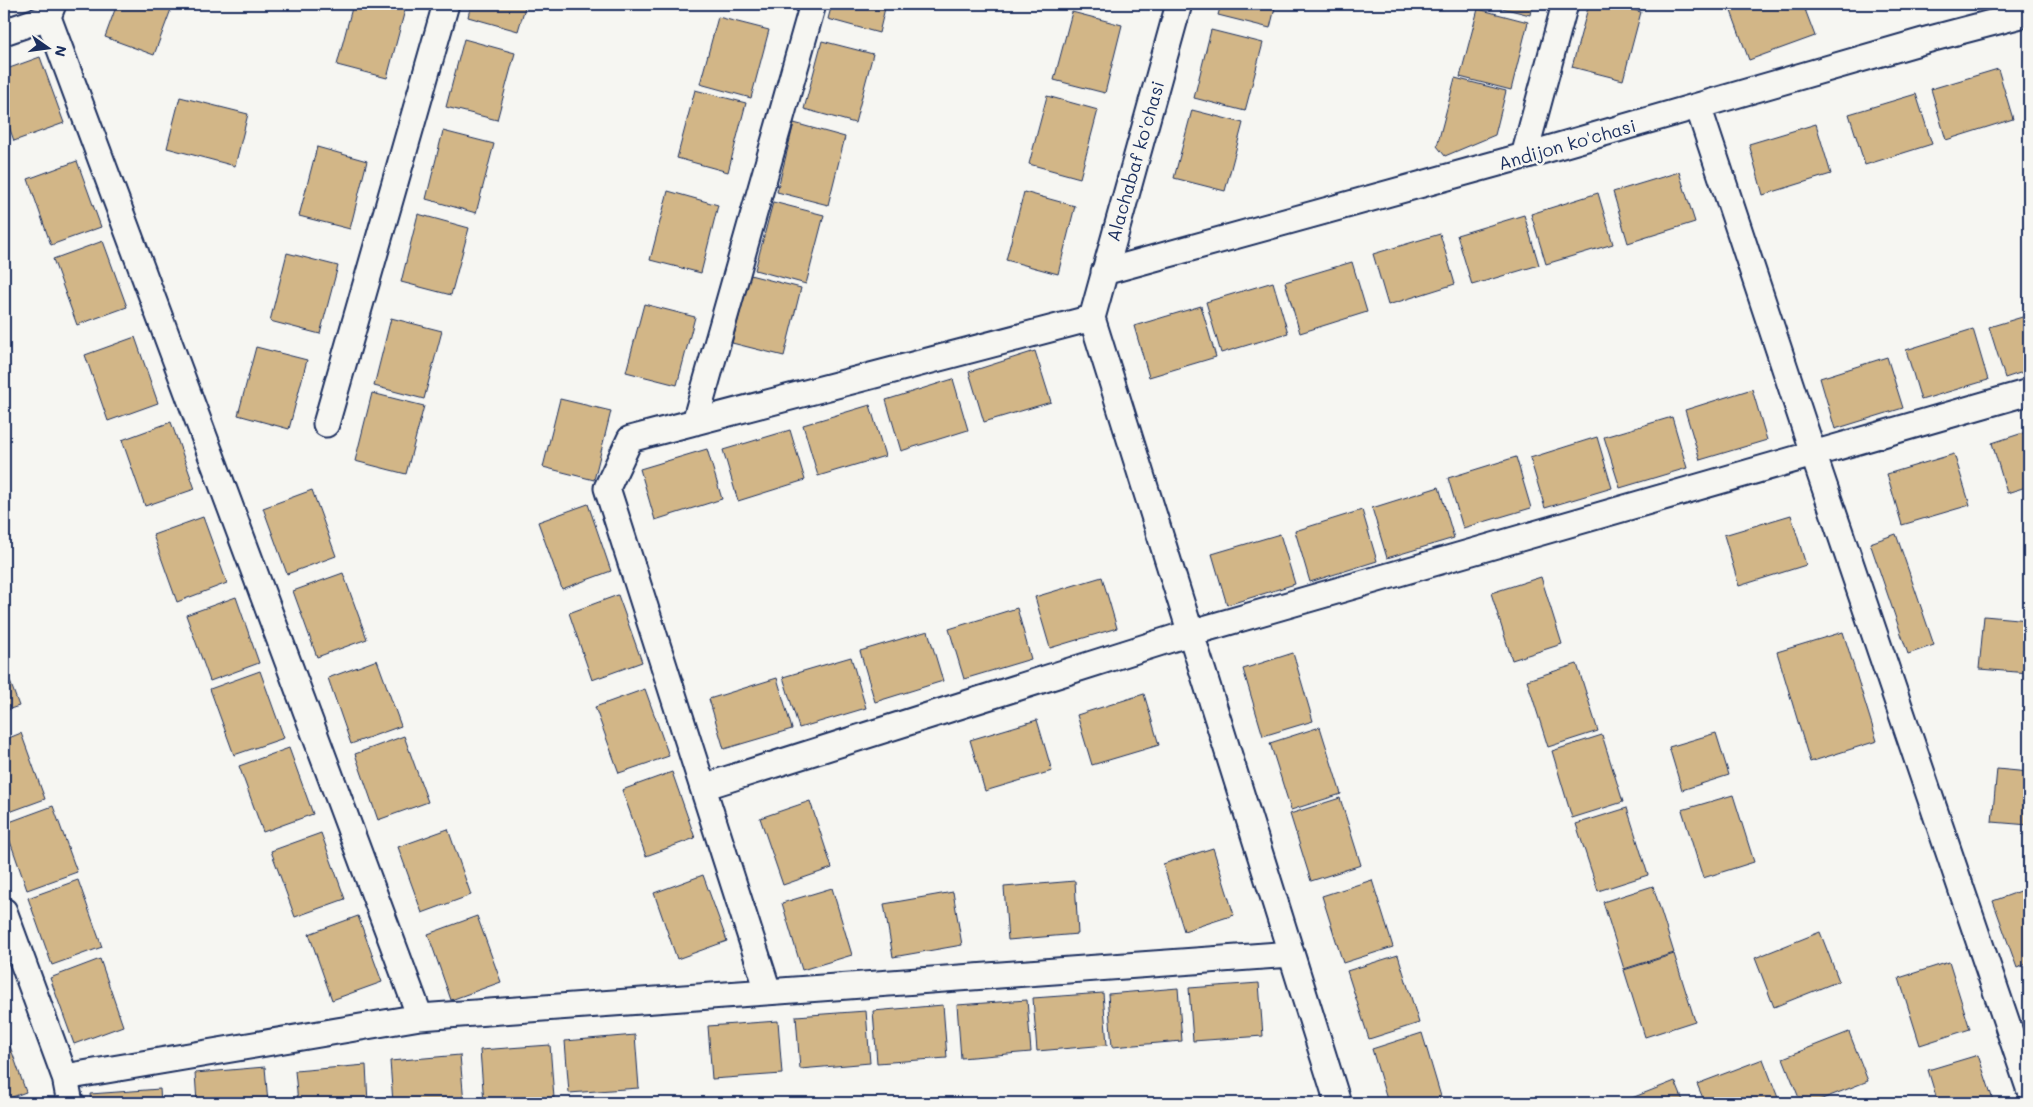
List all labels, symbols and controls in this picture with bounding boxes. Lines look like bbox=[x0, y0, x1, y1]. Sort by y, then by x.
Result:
north arrow bbox=[22, 22, 72, 72]
text: N bbox=[51, 44, 72, 59]
street label: Alachabaf ko'chasi bbox=[1101, 78, 1169, 244]
street label: Andijon ko'chasi bbox=[1495, 113, 1639, 175]

